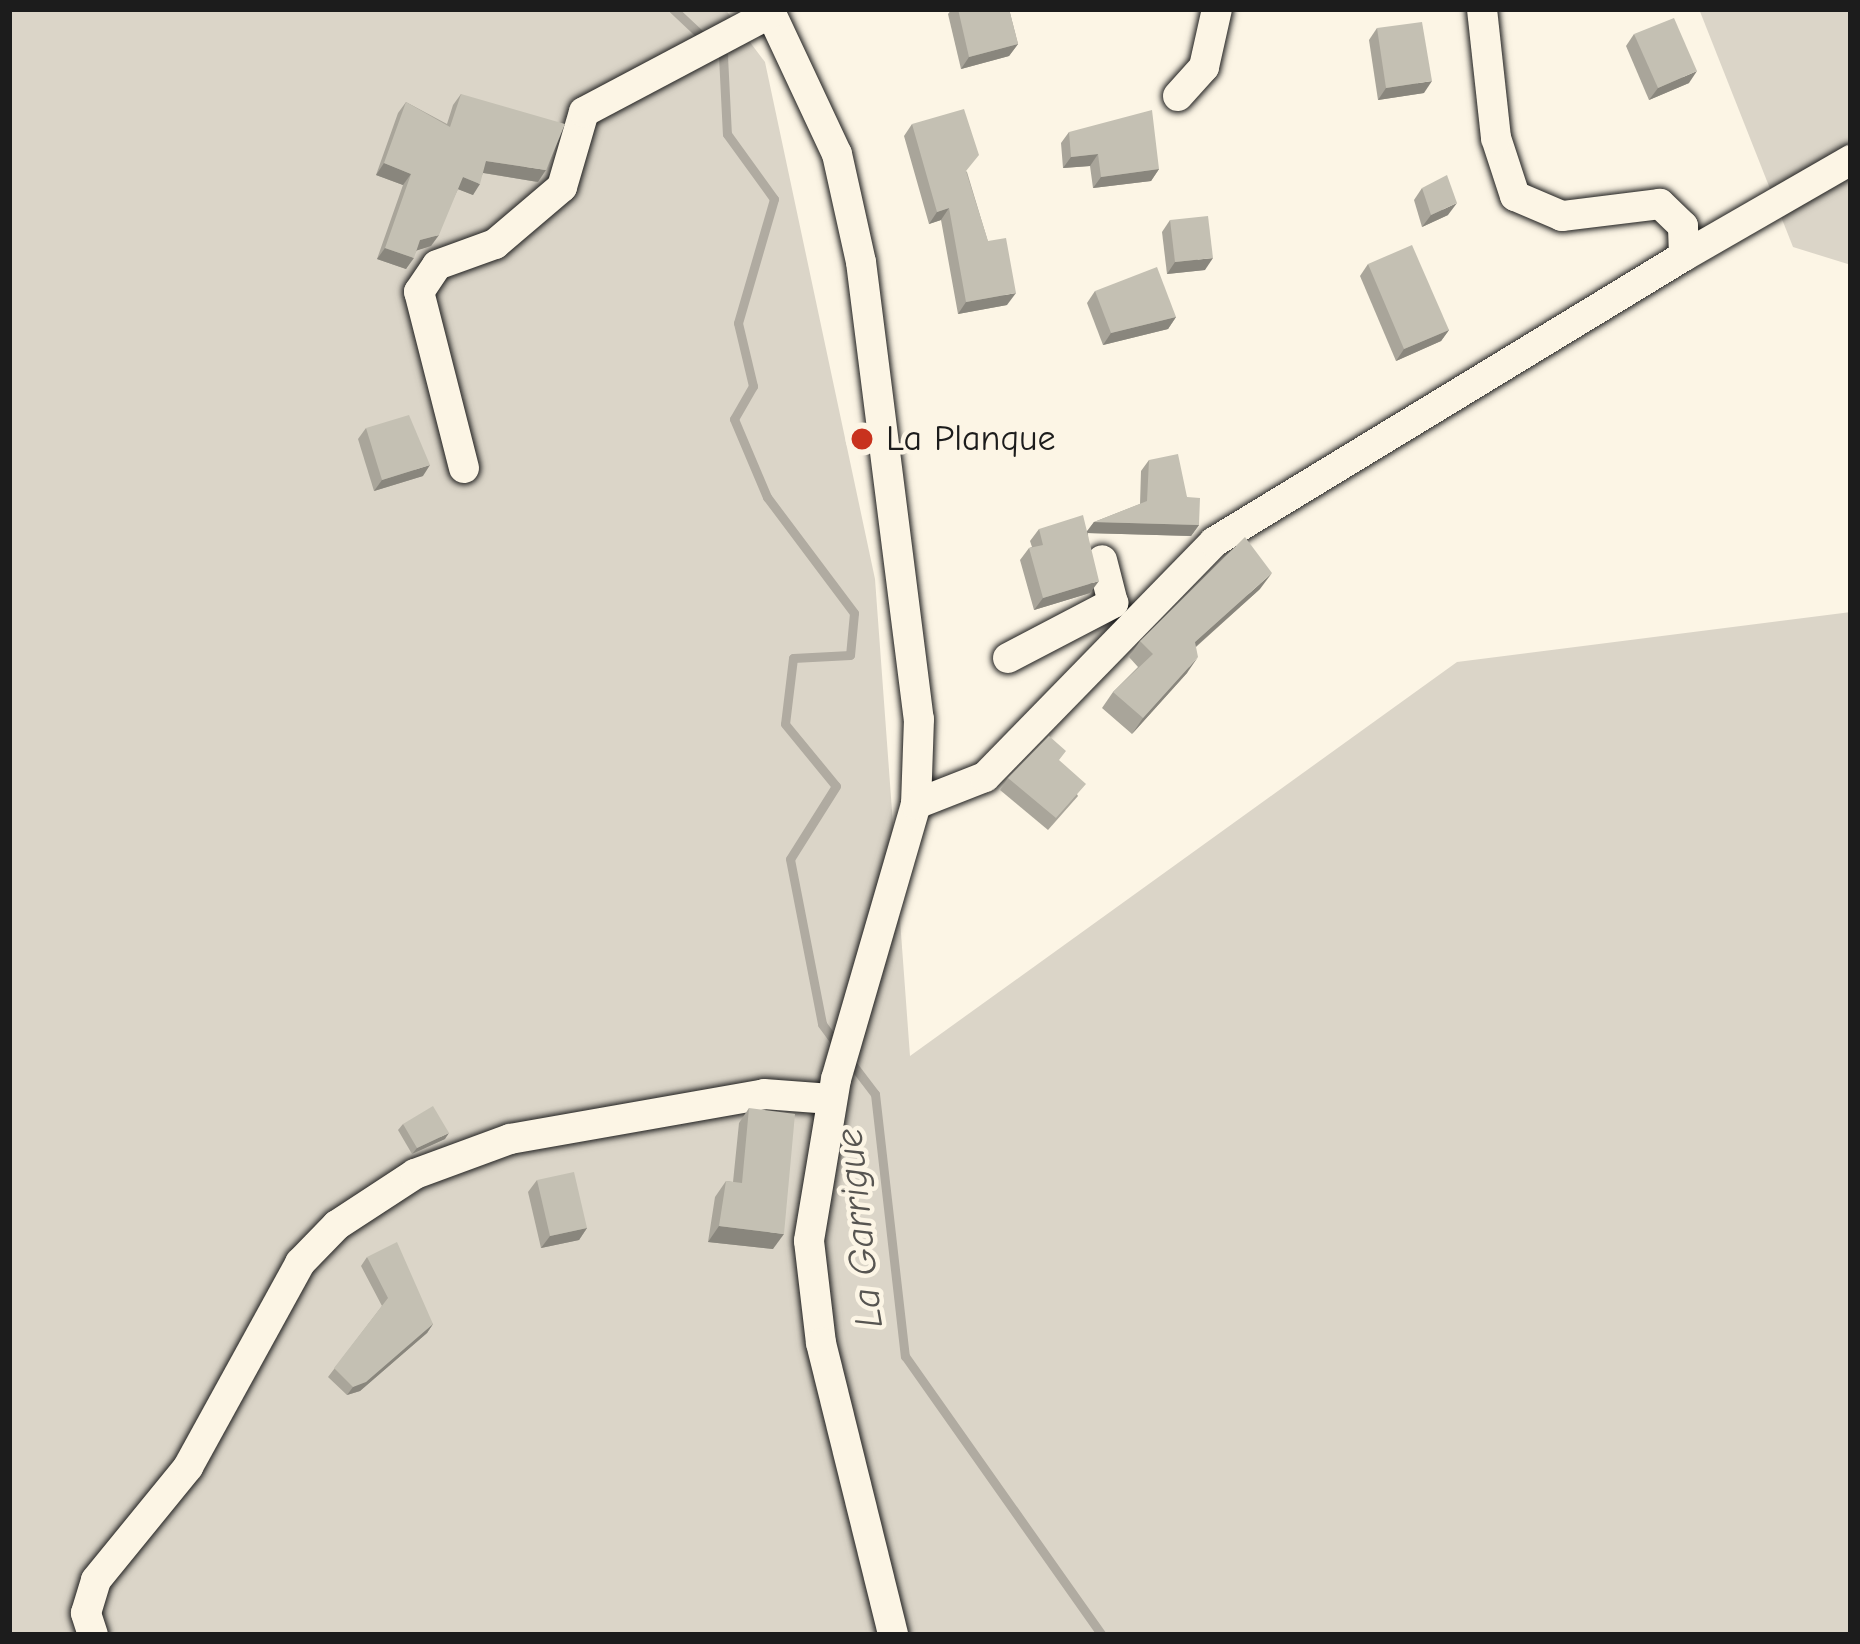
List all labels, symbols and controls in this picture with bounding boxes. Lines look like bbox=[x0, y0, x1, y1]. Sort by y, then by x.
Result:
place label: La Planque bbox=[886, 417, 1056, 461]
marker: La Planque bbox=[849, 426, 875, 452]
water label: La Garrigue bbox=[826, 1126, 894, 1330]

